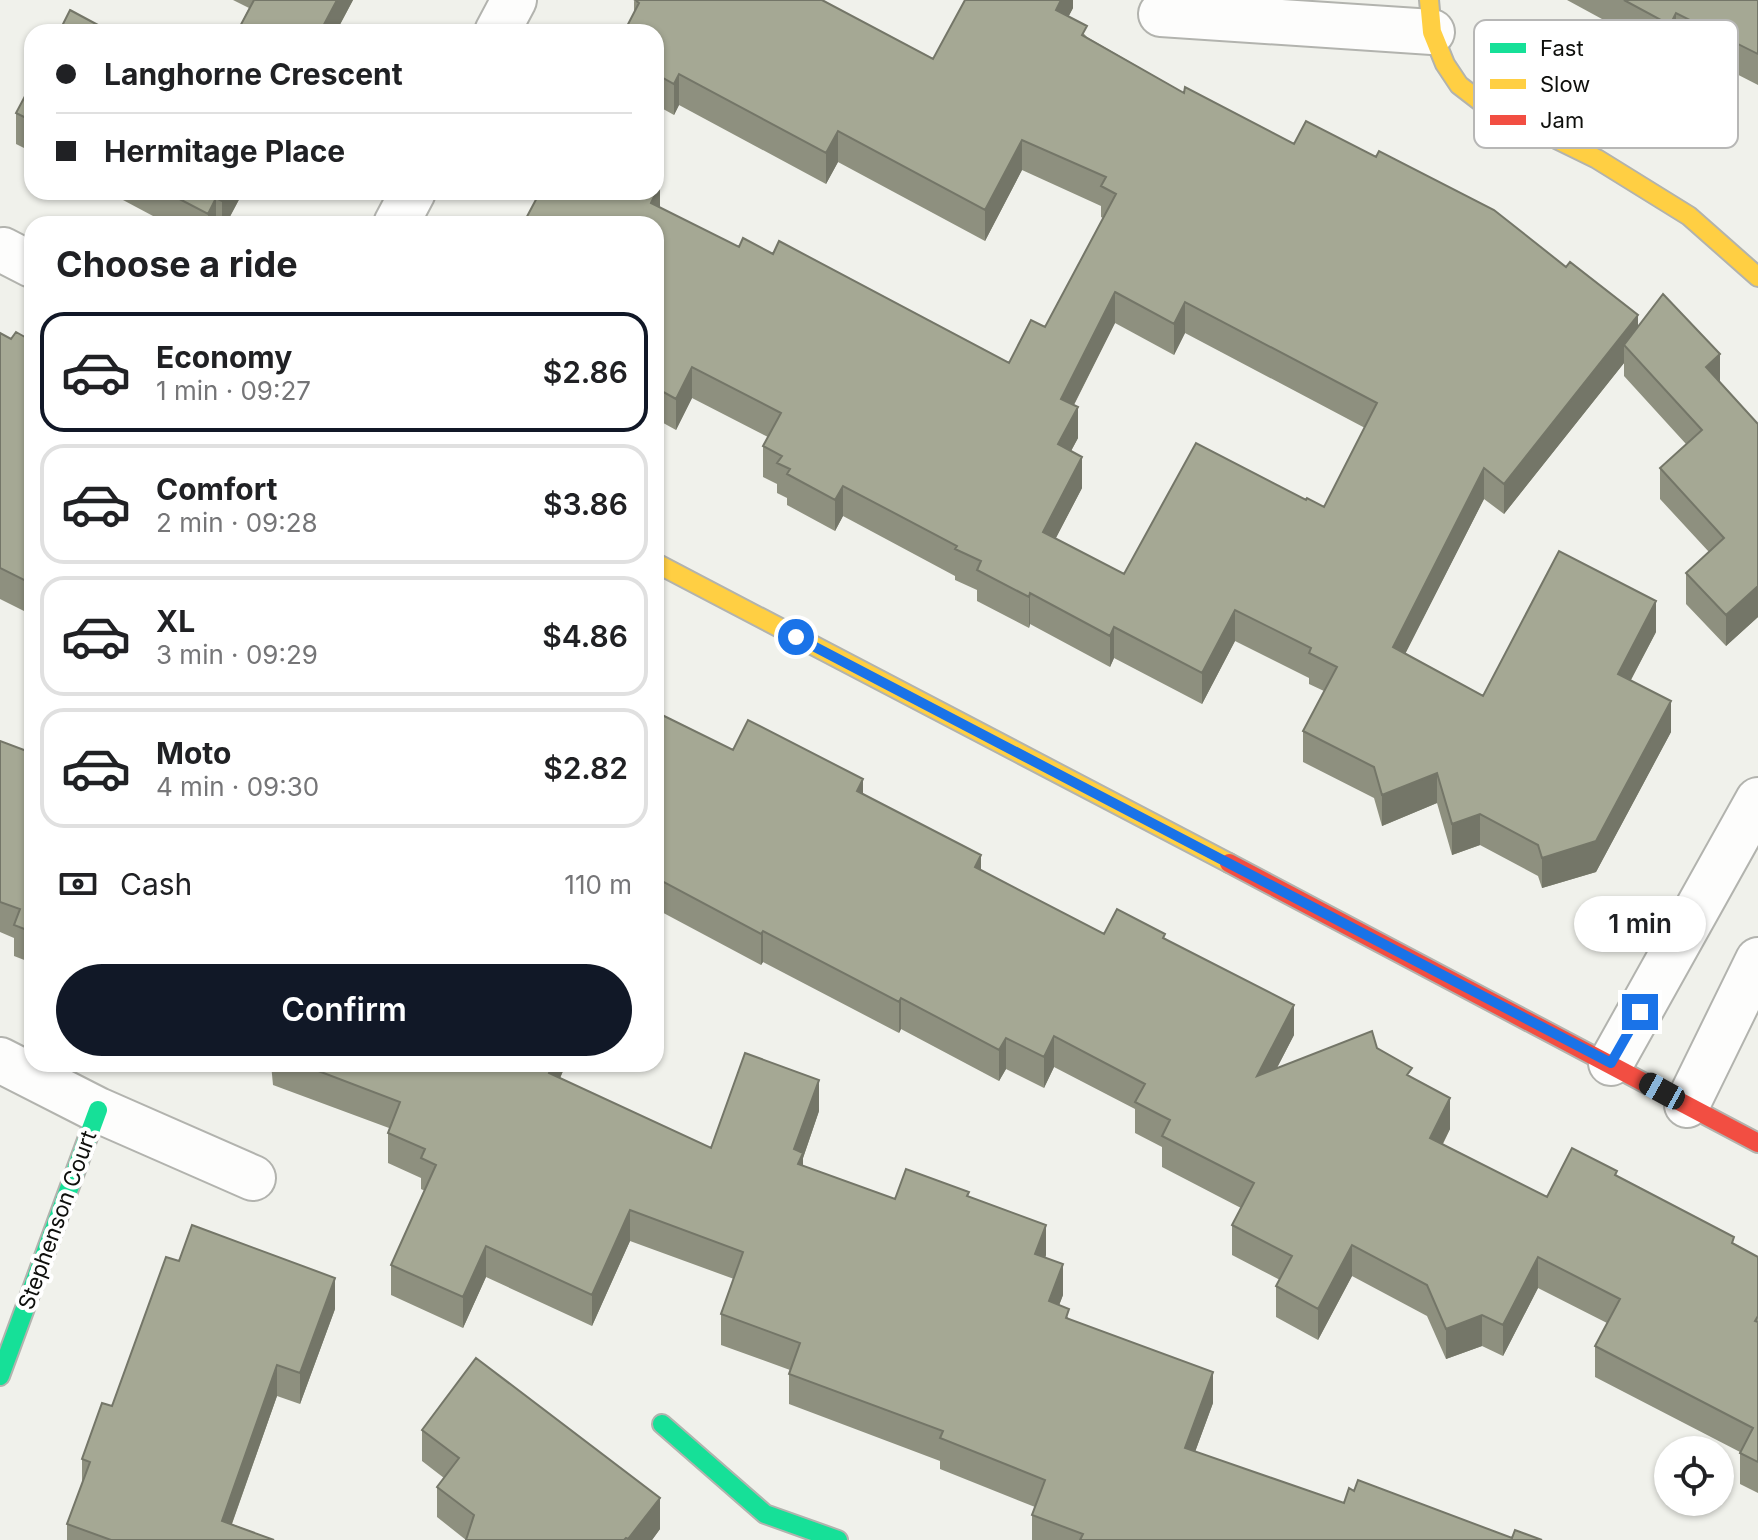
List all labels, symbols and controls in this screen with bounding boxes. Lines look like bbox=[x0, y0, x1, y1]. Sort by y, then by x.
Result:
legend bbox=[1474, 20, 1738, 148]
text: Fast bbox=[1540, 35, 1584, 61]
text: Langhorne Crescent bbox=[104, 56, 403, 92]
text: Slow bbox=[1540, 71, 1590, 97]
text: Jam bbox=[1540, 107, 1584, 133]
text: Hermitage Place bbox=[104, 133, 345, 169]
text: Choose a ride bbox=[56, 242, 298, 286]
icon: car bbox=[60, 336, 132, 408]
text: Economy bbox=[156, 339, 292, 375]
text: $2.86 bbox=[543, 354, 628, 390]
text: 1 min · 09:27 bbox=[156, 375, 311, 406]
icon: car bbox=[60, 468, 132, 540]
text: Comfort bbox=[156, 471, 277, 507]
text: $3.86 bbox=[543, 486, 628, 522]
text: 2 min · 09:28 bbox=[156, 507, 318, 538]
icon: car bbox=[60, 600, 132, 672]
text: XL bbox=[156, 603, 195, 639]
text: $4.86 bbox=[542, 618, 628, 654]
route start bbox=[778, 619, 814, 655]
text: 3 min · 09:29 bbox=[156, 639, 318, 670]
icon: car bbox=[60, 732, 132, 804]
text: Moto bbox=[156, 735, 231, 771]
text: $2.82 bbox=[543, 750, 628, 786]
text: 4 min · 09:30 bbox=[156, 771, 319, 802]
icon: cash bbox=[56, 862, 100, 906]
text: Cash bbox=[120, 866, 192, 902]
text: 110 m bbox=[564, 869, 632, 900]
callout: 1 min bbox=[1574, 896, 1706, 952]
text: 1 min bbox=[1608, 908, 1672, 939]
button: Confirm bbox=[56, 964, 632, 1056]
route end bbox=[1622, 994, 1658, 1030]
car bbox=[1635, 1069, 1689, 1113]
street label: Stephenson Court bbox=[13, 1127, 101, 1313]
map controls bbox=[1654, 1436, 1734, 1516]
button: locate bbox=[1654, 1436, 1734, 1516]

